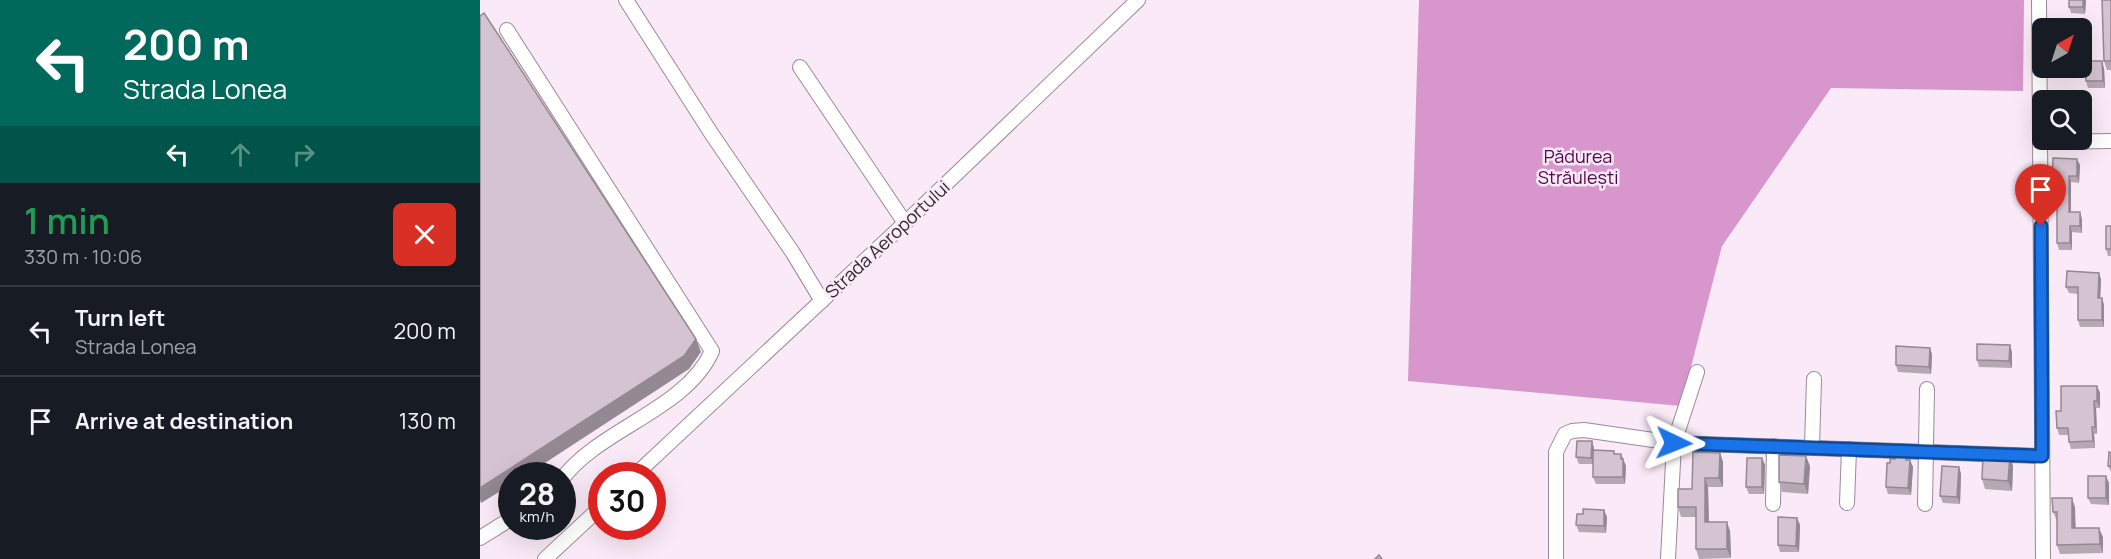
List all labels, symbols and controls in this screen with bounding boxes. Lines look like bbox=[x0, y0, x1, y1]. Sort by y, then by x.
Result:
text: 200 m bbox=[123, 15, 249, 73]
north arrow bbox=[2032, 18, 2092, 78]
map controls bbox=[2032, 18, 2092, 150]
icon: left bbox=[24, 24, 102, 102]
text: Strada Lonea bbox=[123, 70, 287, 107]
button: search bbox=[2032, 90, 2092, 150]
icon: left bbox=[161, 138, 194, 171]
icon: ahead bbox=[224, 138, 257, 171]
icon: right bbox=[287, 138, 320, 171]
park label: Pădurea Străulești bbox=[1538, 144, 1618, 189]
pin bbox=[2015, 164, 2066, 226]
icon: arrive bbox=[2024, 173, 2057, 206]
street label: Strada Aeroportului bbox=[819, 175, 955, 303]
text: 1 min bbox=[24, 196, 110, 245]
button: close bbox=[393, 203, 456, 266]
text: 330 m · 10:06 bbox=[24, 243, 142, 270]
text: Turn left bbox=[75, 303, 165, 333]
icon: left bbox=[24, 315, 57, 348]
text: 200 m bbox=[394, 316, 456, 346]
text: Strada Lonea bbox=[75, 333, 197, 360]
icon: arrive bbox=[24, 405, 57, 438]
text: Arrive at destination bbox=[75, 406, 293, 436]
text: 130 m bbox=[399, 406, 456, 436]
position arrow bbox=[1642, 411, 1706, 475]
speed limit sign: 30 bbox=[588, 462, 666, 540]
text: 28 bbox=[519, 473, 555, 514]
text: km/h bbox=[520, 506, 554, 527]

